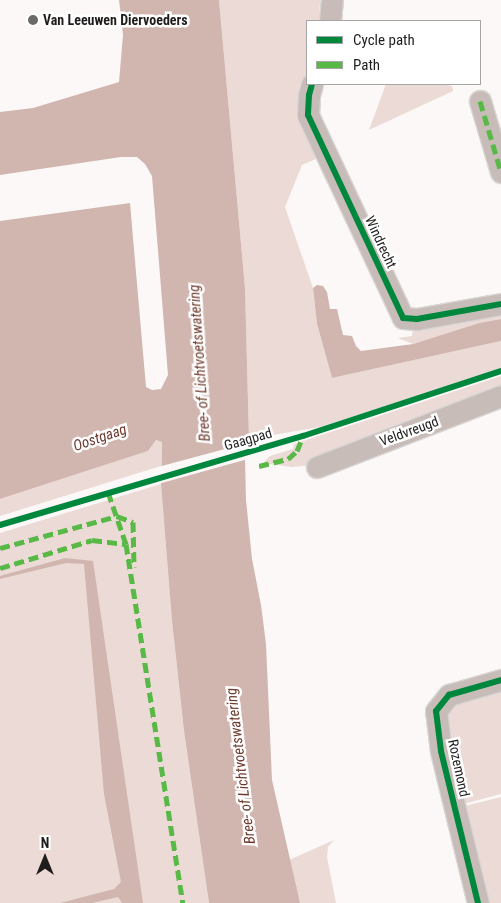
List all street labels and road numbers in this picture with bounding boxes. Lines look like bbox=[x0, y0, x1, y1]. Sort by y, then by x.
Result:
street label: Windrecht bbox=[362, 213, 400, 271]
street label: Veldvreugd bbox=[377, 413, 441, 449]
street label: Gaagpad bbox=[222, 424, 274, 454]
street label: Rozemond bbox=[445, 738, 473, 798]

